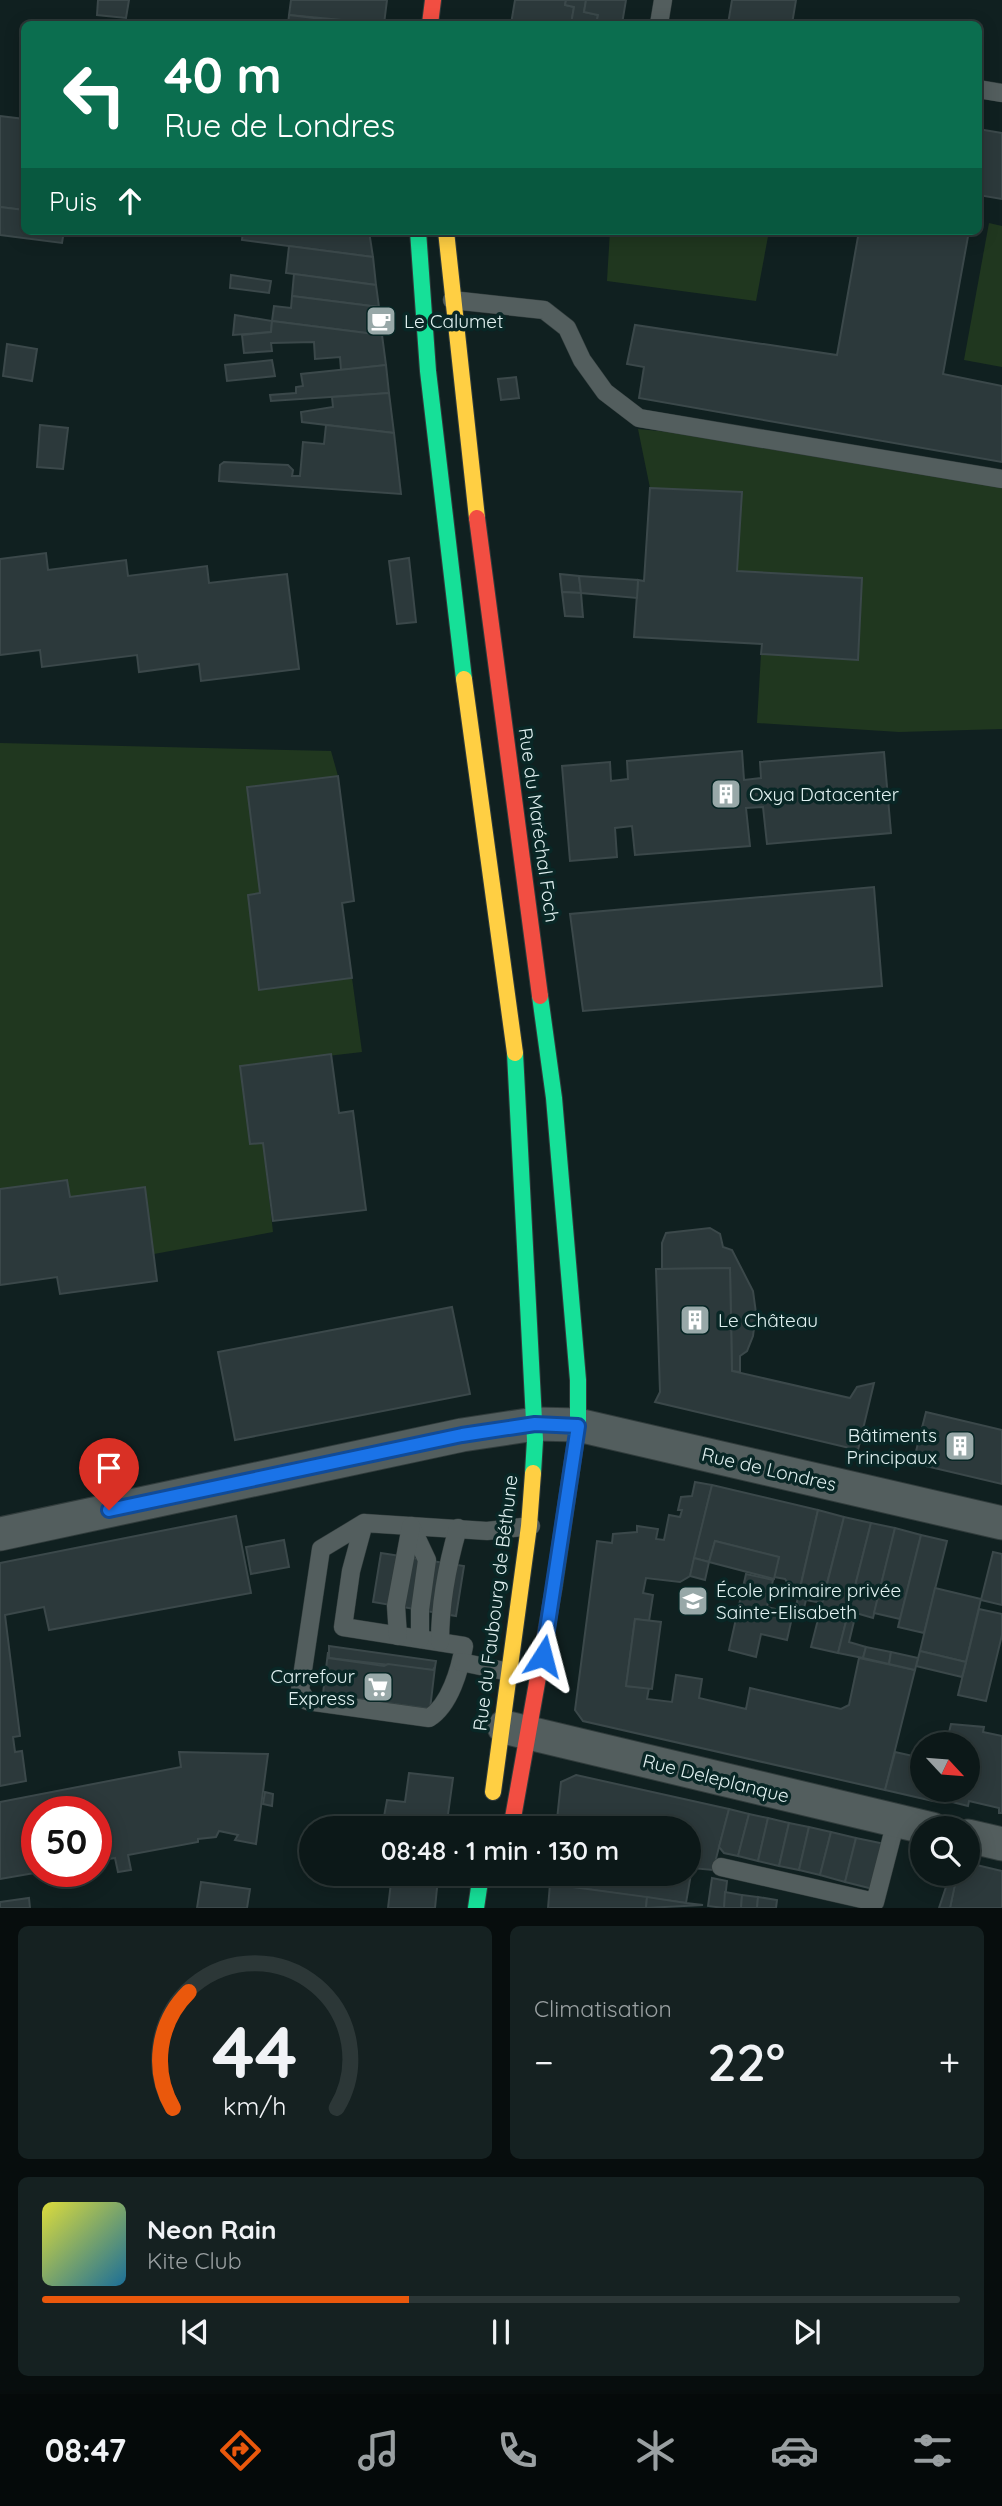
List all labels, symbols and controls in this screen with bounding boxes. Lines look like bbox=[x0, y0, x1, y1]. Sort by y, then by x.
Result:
text: 40 m bbox=[164, 44, 282, 105]
icon: left bbox=[49, 49, 140, 140]
text: Rue de Londres bbox=[164, 105, 395, 145]
icon: ahead bbox=[111, 182, 149, 220]
text: Puis bbox=[49, 185, 97, 218]
cafe icon: Le Calumet bbox=[364, 304, 398, 338]
place label: Le Calumet bbox=[404, 309, 504, 333]
street label: Rue du Maréchal Foch bbox=[513, 726, 565, 924]
building icon: Oxya Datacenter bbox=[709, 777, 743, 811]
place label: Oxya Datacenter bbox=[749, 782, 900, 806]
building icon: Le Château bbox=[678, 1303, 712, 1337]
place label: Le Château bbox=[718, 1308, 818, 1332]
place label: Bâtiments Principaux bbox=[847, 1423, 937, 1469]
building icon: Bâtiments Principaux bbox=[943, 1429, 977, 1463]
pin bbox=[79, 1438, 139, 1510]
street label: Rue de Londres bbox=[699, 1442, 839, 1496]
icon: arrive bbox=[90, 1449, 128, 1487]
street label: Rue du Faubourg de Béthune bbox=[467, 1474, 523, 1732]
place label: École primaire privée Sainte-Elisabeth bbox=[716, 1578, 901, 1624]
school or university icon: École primaire privée Sainte-Elisabeth bbox=[676, 1584, 710, 1618]
position arrow bbox=[506, 1619, 580, 1693]
place label: Carrefour Express bbox=[270, 1664, 356, 1710]
supermarket icon: Carrefour Express bbox=[361, 1670, 395, 1704]
north arrow bbox=[910, 1732, 980, 1802]
map controls bbox=[910, 1732, 980, 1886]
street label: Rue Deleplanque bbox=[640, 1748, 792, 1808]
speed limit sign: 50 bbox=[21, 1796, 112, 1887]
button: search bbox=[910, 1816, 980, 1886]
text: 08:48 · 1 min · 130 m bbox=[381, 1834, 619, 1867]
text: Climatisation bbox=[534, 1994, 672, 2023]
text: 44 bbox=[212, 2006, 298, 2097]
text: 22° bbox=[707, 2029, 785, 2094]
text: − bbox=[534, 2038, 554, 2086]
text: + bbox=[939, 2038, 960, 2086]
text: km/h bbox=[223, 2090, 287, 2121]
text: Neon Rain bbox=[147, 2213, 276, 2246]
text: Kite Club bbox=[147, 2246, 242, 2275]
icon: previous bbox=[176, 2313, 214, 2351]
icon: pause bbox=[482, 2313, 520, 2351]
icon: next bbox=[788, 2313, 826, 2351]
icon: directions bbox=[216, 2426, 265, 2475]
icon: music bbox=[354, 2426, 403, 2475]
icon: phone bbox=[493, 2426, 542, 2475]
icon: climate bbox=[631, 2426, 680, 2475]
icon: car bbox=[770, 2426, 819, 2475]
icon: filters bbox=[908, 2426, 957, 2475]
text: 08:47 bbox=[45, 2430, 126, 2470]

